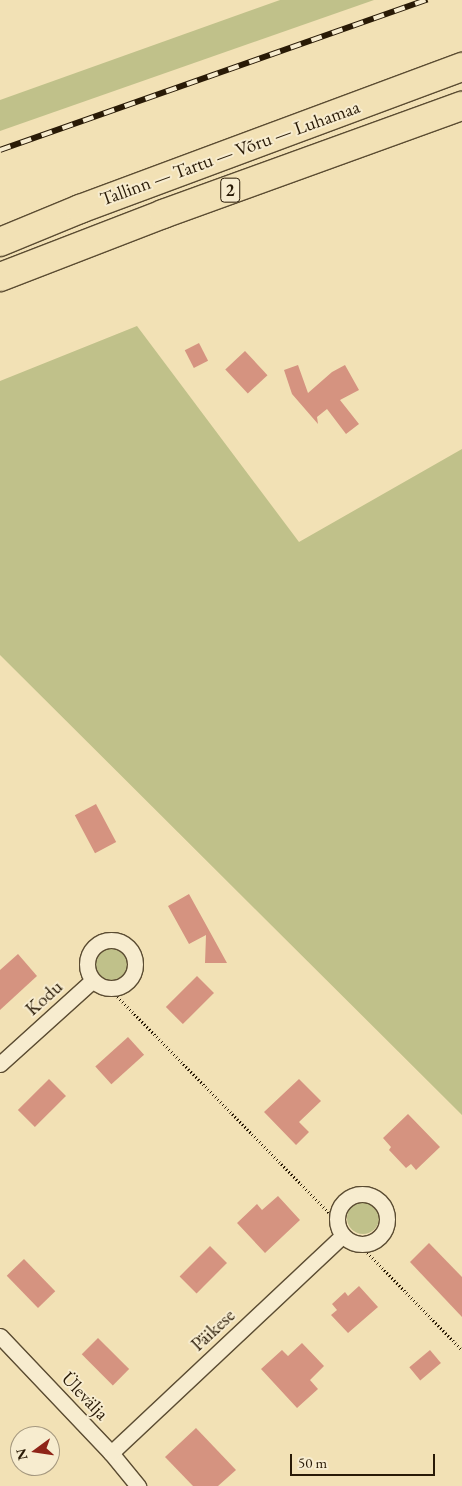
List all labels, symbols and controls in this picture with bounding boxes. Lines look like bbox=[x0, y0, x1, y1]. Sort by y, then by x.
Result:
street label: Tallinn — Tartu — Võru — Luhamaa bbox=[97, 95, 363, 211]
road number: 2 bbox=[220, 174, 240, 206]
street label: Kodu bbox=[21, 975, 67, 1021]
street label: Päikese bbox=[186, 1304, 240, 1356]
street label: Ülevälja bbox=[57, 1367, 113, 1425]
north arrow bbox=[10, 1426, 60, 1476]
scale bar bbox=[292, 1444, 437, 1476]
text: N bbox=[11, 1447, 32, 1462]
text: 50 m bbox=[298, 1453, 327, 1472]

